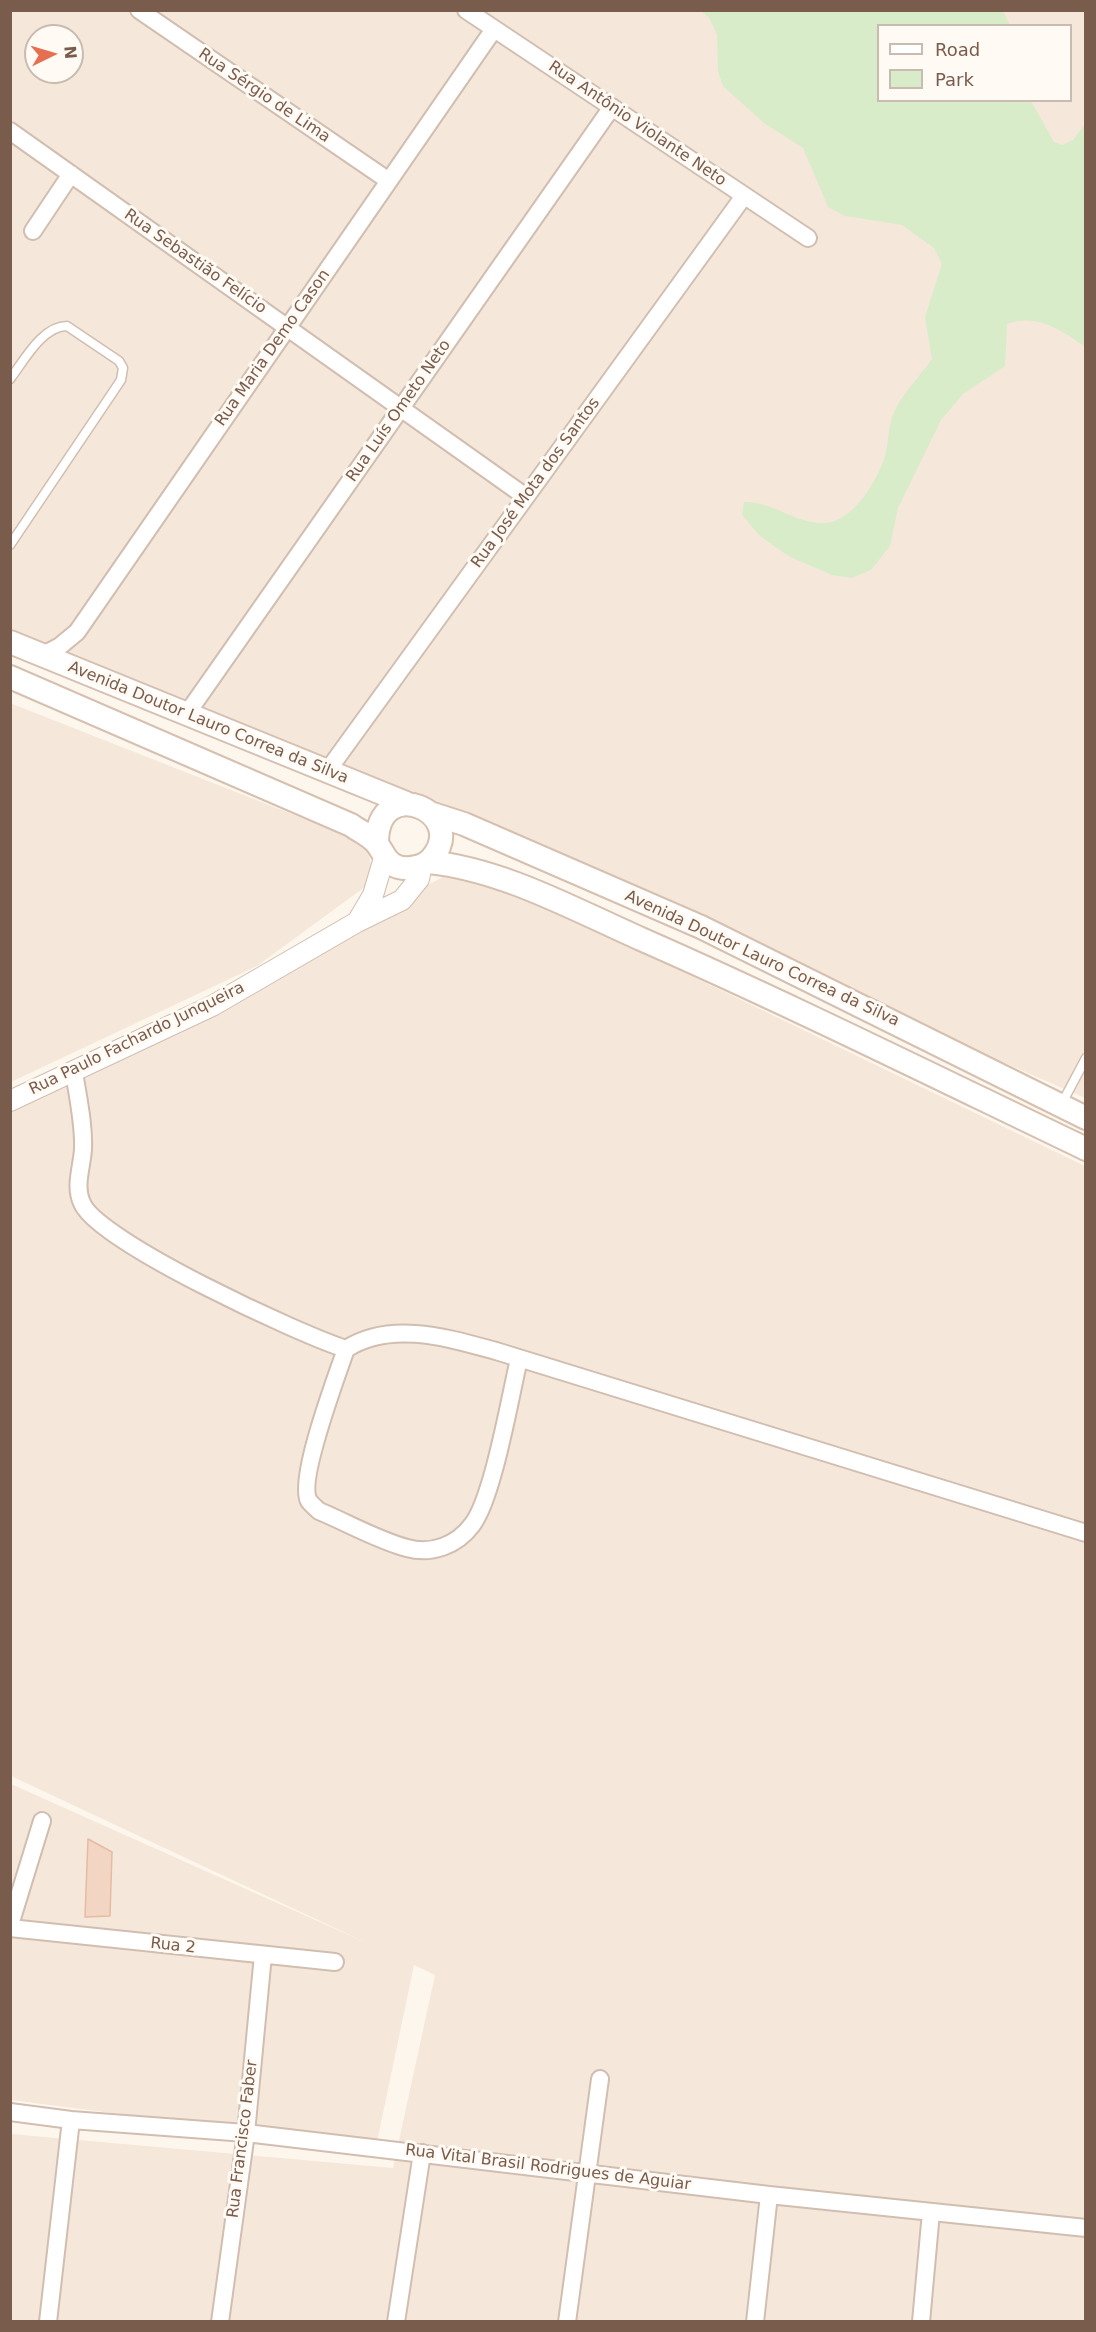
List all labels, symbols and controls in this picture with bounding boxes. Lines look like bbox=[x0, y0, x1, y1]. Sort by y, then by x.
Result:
north arrow bbox=[24, 24, 84, 84]
legend bbox=[877, 24, 1072, 102]
text: Road bbox=[935, 39, 980, 60]
text: N bbox=[60, 45, 80, 60]
street label: Rua Sérgio de Lima bbox=[194, 45, 334, 147]
street label: Rua Antônio Violante Neto bbox=[544, 57, 730, 191]
text: Park bbox=[935, 69, 974, 90]
street label: Rua Sebastião Felício bbox=[120, 206, 270, 318]
street label: Rua Maria Demo Cason bbox=[212, 266, 334, 430]
street label: Rua Luís Ometo Neto bbox=[343, 336, 455, 486]
street label: Rua José Mota dos Santos bbox=[468, 394, 604, 572]
street label: Avenida Doutor Lauro Correa da Silva bbox=[65, 658, 351, 788]
street label: Avenida Doutor Lauro Correa da Silva bbox=[622, 887, 902, 1031]
street label: Rua Paulo Fachardo Junqueira bbox=[26, 978, 248, 1100]
street label: Rua 2 bbox=[149, 1934, 197, 1958]
street label: Rua Francisco Faber bbox=[224, 2059, 262, 2219]
street label: Rua Vital Brasil Rodrigues de Aguiar bbox=[404, 2141, 692, 2195]

